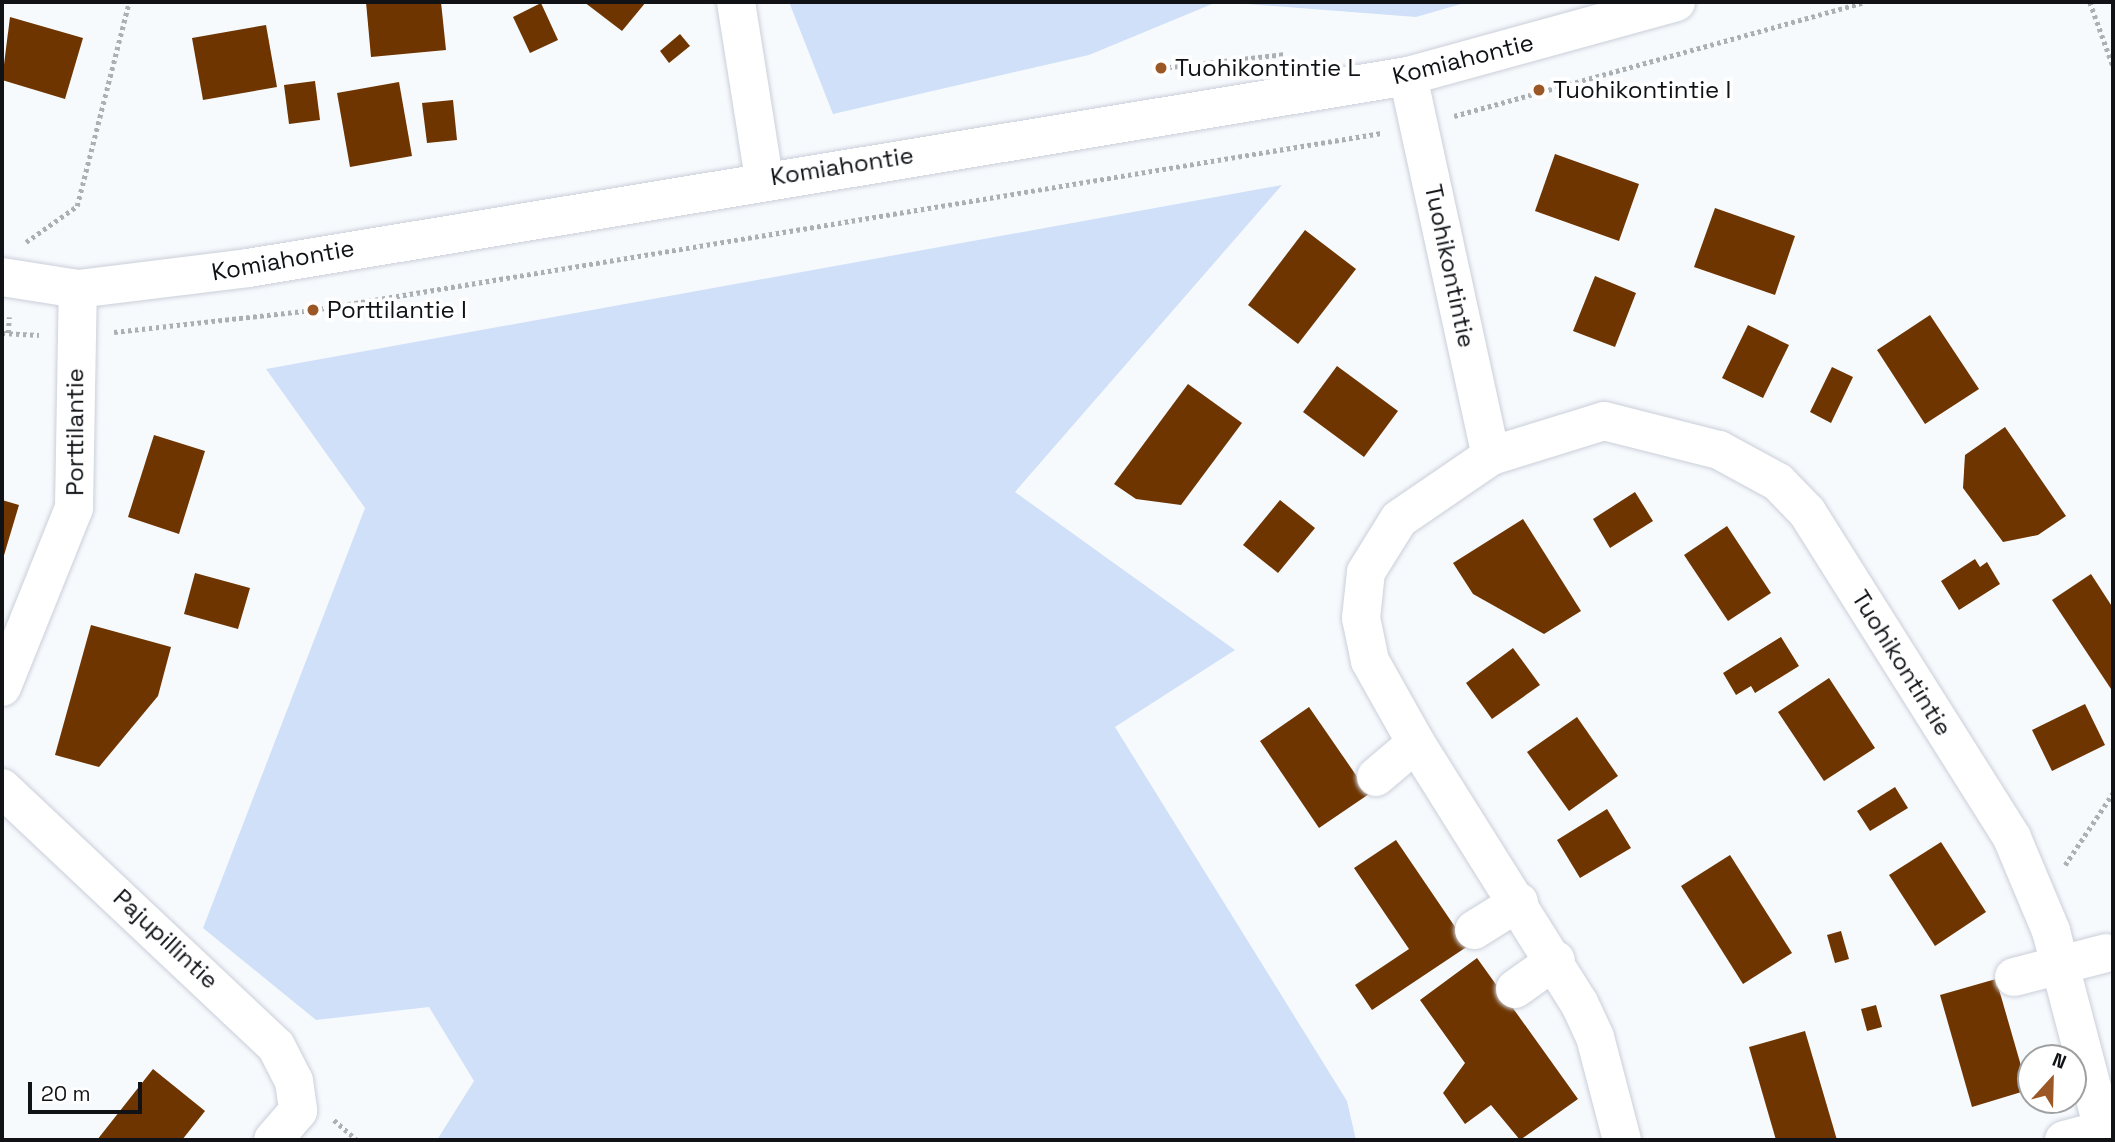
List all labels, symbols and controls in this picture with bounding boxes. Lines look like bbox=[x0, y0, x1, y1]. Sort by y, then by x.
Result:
street label: Komiahontie bbox=[1389, 28, 1537, 90]
place label: Tuohikontintie L bbox=[1175, 54, 1361, 82]
marker: Tuohikontintie L bbox=[1153, 60, 1169, 76]
place label: Tuohikontintie I bbox=[1553, 76, 1731, 104]
marker: Tuohikontintie I bbox=[1531, 82, 1547, 98]
street label: Komiahontie bbox=[768, 140, 916, 192]
street label: Tuohikontintie bbox=[1419, 182, 1481, 350]
street label: Komiahontie bbox=[209, 233, 357, 287]
place label: Porttilantie I bbox=[327, 296, 467, 324]
marker: Porttilantie I bbox=[305, 302, 321, 318]
street label: Porttilantie bbox=[61, 368, 89, 496]
street label: Tuohikontintie bbox=[1846, 585, 1958, 741]
street label: Pajupillintie bbox=[108, 883, 224, 995]
north arrow bbox=[2017, 1044, 2087, 1114]
text: N bbox=[2049, 1047, 2070, 1075]
scale bar bbox=[32, 1068, 145, 1112]
text: 20 m bbox=[41, 1080, 91, 1107]

